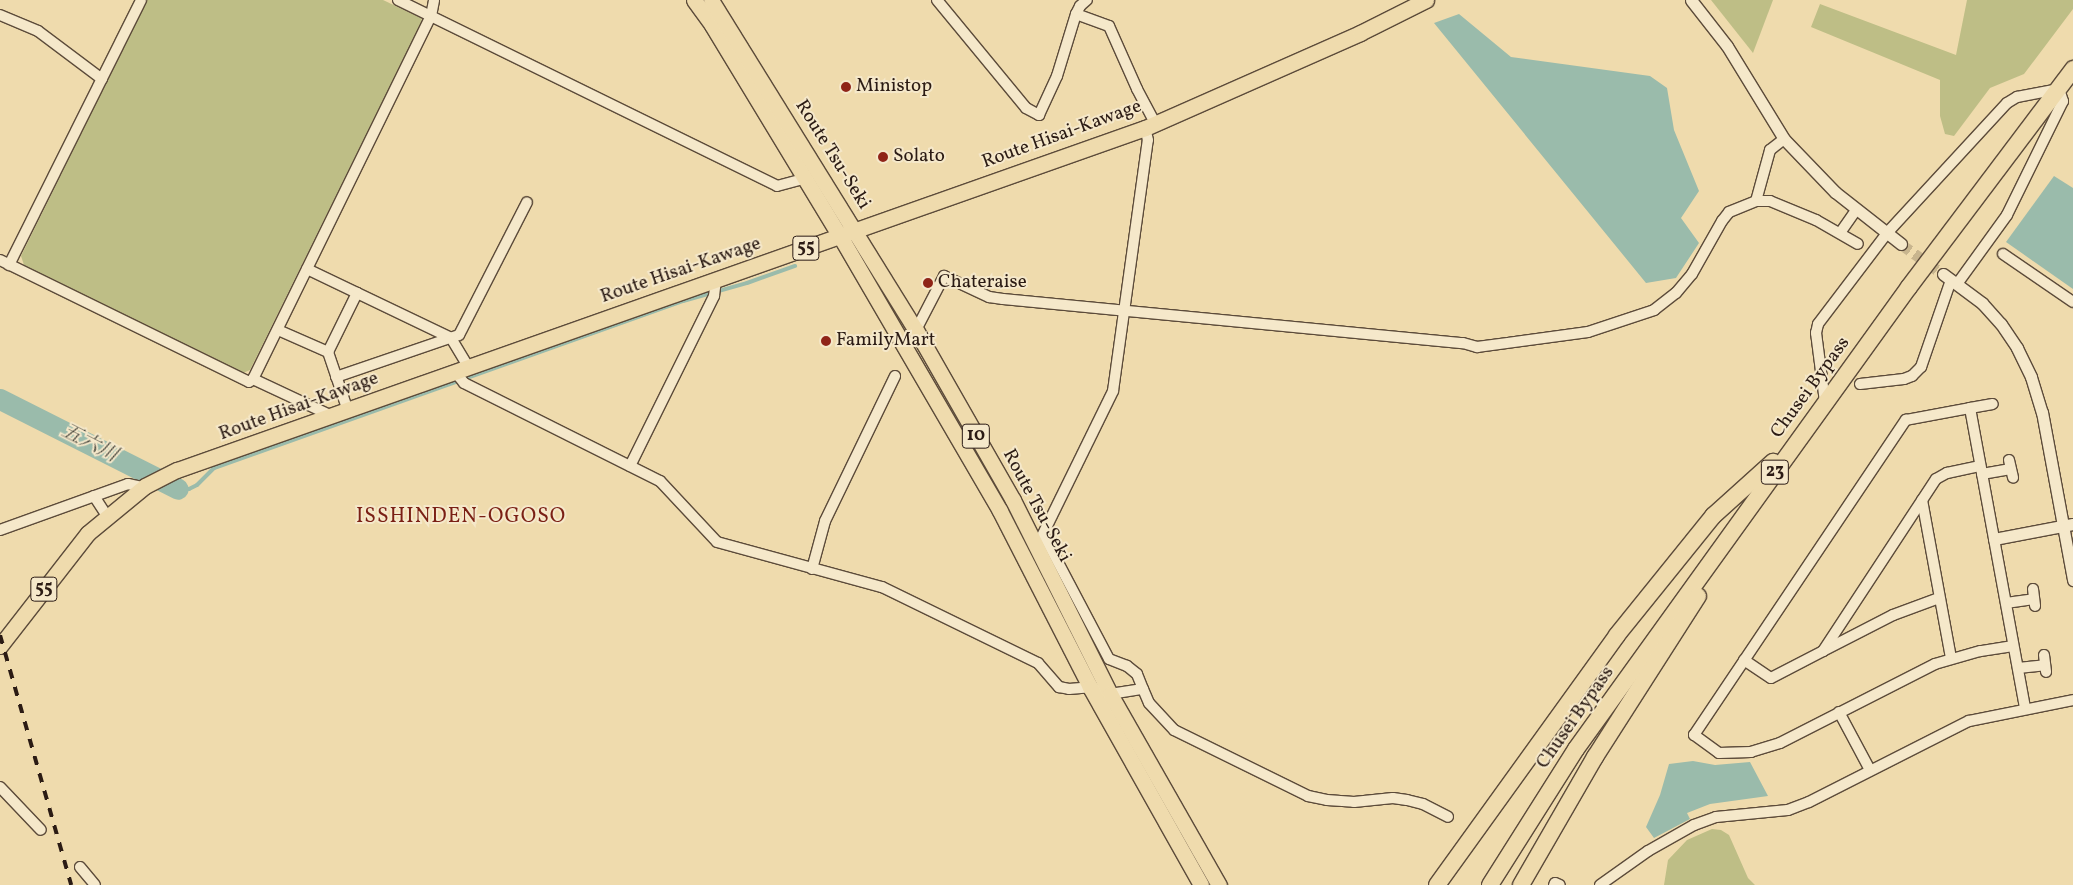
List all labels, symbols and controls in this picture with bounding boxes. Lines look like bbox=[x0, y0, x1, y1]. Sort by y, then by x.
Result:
place label: Ministop bbox=[856, 76, 932, 98]
marker: Ministop bbox=[840, 81, 852, 93]
street label: Route Tsu-Seki bbox=[789, 96, 875, 214]
street label: Route Hisai-Kawage bbox=[979, 96, 1145, 174]
place label: Solato bbox=[893, 146, 945, 168]
marker: Solato bbox=[877, 151, 889, 163]
road number: 55 bbox=[792, 232, 820, 264]
street label: Route Hisai-Kawage bbox=[598, 233, 764, 309]
place label: Chateraise bbox=[938, 272, 1027, 294]
marker: Chateraise bbox=[922, 277, 934, 289]
place label: FamilyMart bbox=[836, 330, 935, 352]
street label: Chusei Bypass bbox=[1767, 333, 1855, 443]
marker: FamilyMart bbox=[820, 335, 832, 347]
street label: Route Hisai-Kawage bbox=[216, 368, 382, 446]
water label: 五六川 bbox=[57, 420, 121, 468]
road number: 10 bbox=[961, 421, 991, 452]
street label: Route Tsu-Seki bbox=[997, 445, 1075, 567]
road number: 23 bbox=[1760, 457, 1790, 488]
district label: ISSHINDEN-OGOSO bbox=[354, 504, 568, 530]
road number: 55 bbox=[30, 574, 58, 604]
street label: Chusei Bypass bbox=[1532, 662, 1620, 774]

